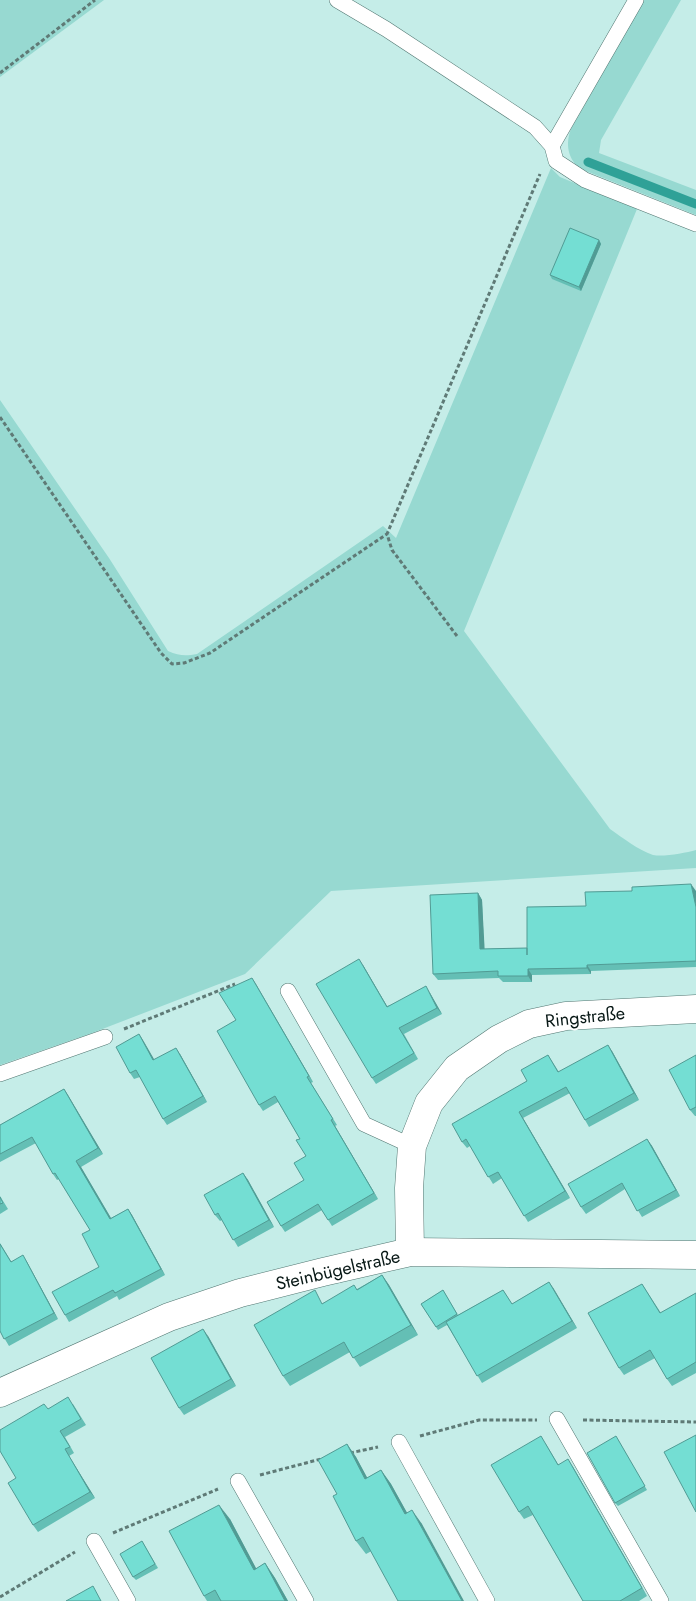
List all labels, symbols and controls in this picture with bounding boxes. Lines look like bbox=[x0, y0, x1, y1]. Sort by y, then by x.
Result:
street label: Ringstraße bbox=[544, 1000, 626, 1034]
street label: Steinbügelstraße bbox=[273, 1243, 403, 1297]

